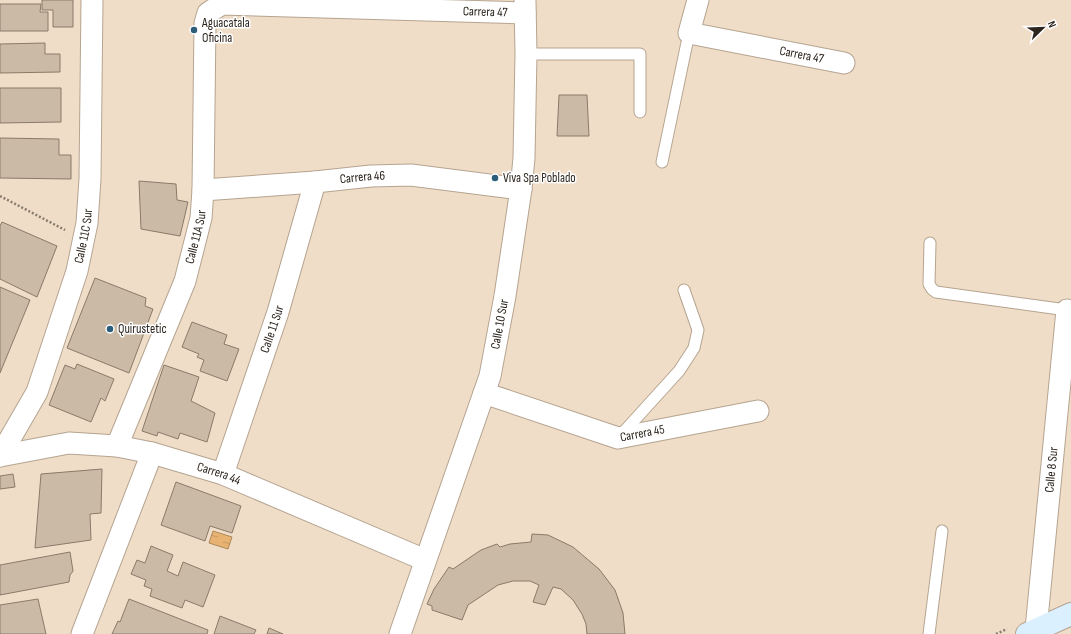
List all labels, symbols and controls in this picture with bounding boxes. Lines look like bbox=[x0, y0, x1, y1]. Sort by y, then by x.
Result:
street label: Carrera 47 bbox=[463, 3, 509, 21]
north arrow bbox=[1023, 8, 1063, 48]
place label: Aguacatala Oficina bbox=[201, 15, 250, 46]
text: N bbox=[1045, 19, 1059, 30]
marker: Aguacatala Oficina bbox=[189, 25, 199, 35]
street label: Carrera 47 bbox=[778, 43, 826, 67]
street label: Carrera 46 bbox=[339, 168, 386, 187]
place label: Viva Spa Poblado bbox=[503, 170, 576, 186]
marker: Viva Spa Poblado bbox=[490, 173, 500, 183]
street label: Calle 11C Sur bbox=[71, 208, 96, 265]
street label: Calle 11A Sur bbox=[182, 209, 210, 265]
street label: Calle 10 Sur bbox=[487, 298, 512, 350]
street label: Calle 11 Sur bbox=[257, 303, 288, 355]
place label: Quirustetic bbox=[118, 321, 167, 337]
marker: Quirustetic bbox=[105, 324, 115, 334]
street label: Carrera 45 bbox=[619, 421, 666, 445]
street label: Calle 8 Sur bbox=[1041, 446, 1062, 493]
street label: Carrera 44 bbox=[195, 459, 244, 489]

